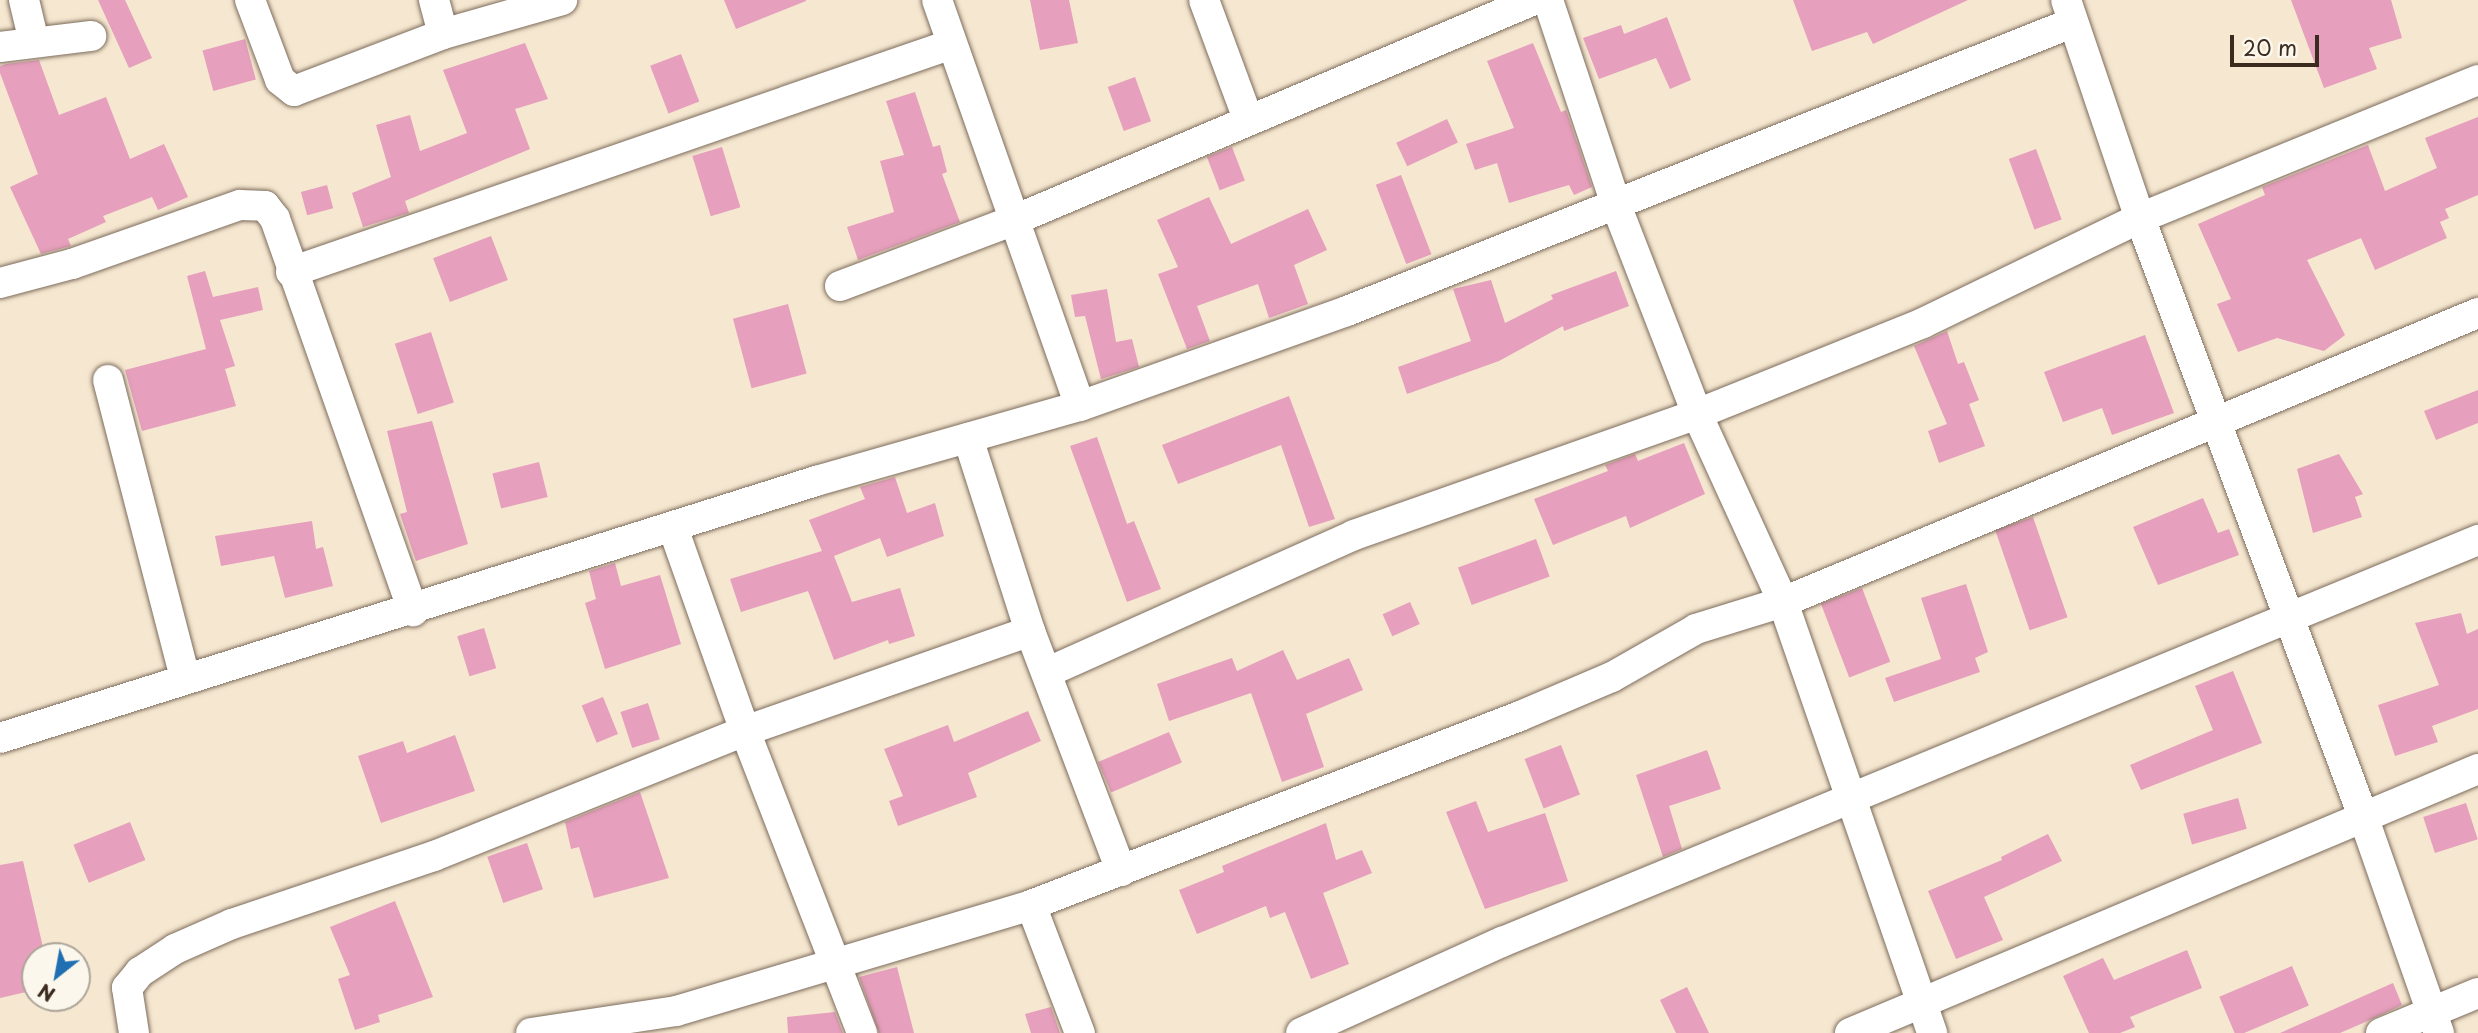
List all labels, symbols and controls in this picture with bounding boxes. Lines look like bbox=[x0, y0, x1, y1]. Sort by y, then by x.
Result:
scale bar bbox=[2233, 21, 2322, 65]
text: 20 m bbox=[2243, 31, 2297, 63]
north arrow bbox=[21, 942, 91, 1012]
text: N bbox=[33, 977, 60, 1009]

